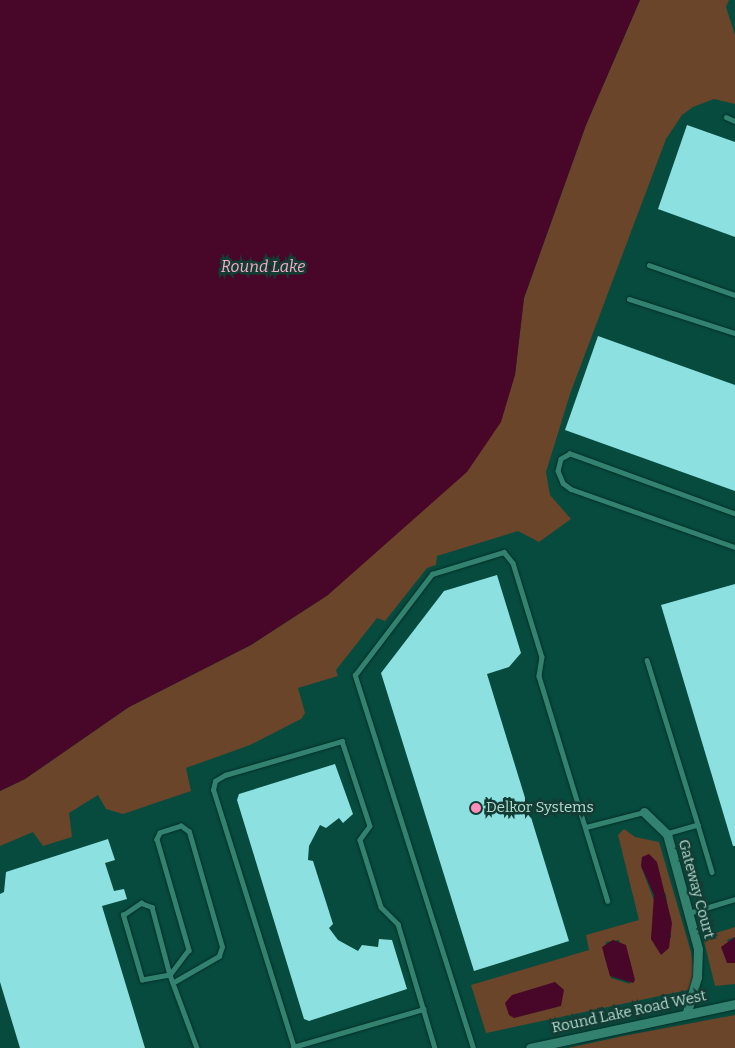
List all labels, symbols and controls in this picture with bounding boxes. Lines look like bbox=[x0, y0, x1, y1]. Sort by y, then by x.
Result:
water label: Round Lake bbox=[221, 257, 305, 277]
place label: Delkor Systems bbox=[486, 799, 594, 817]
marker: Delkor Systems bbox=[470, 802, 482, 814]
street label: Gateway Court bbox=[674, 837, 718, 941]
street label: Round Lake Road West bbox=[550, 987, 708, 1037]

